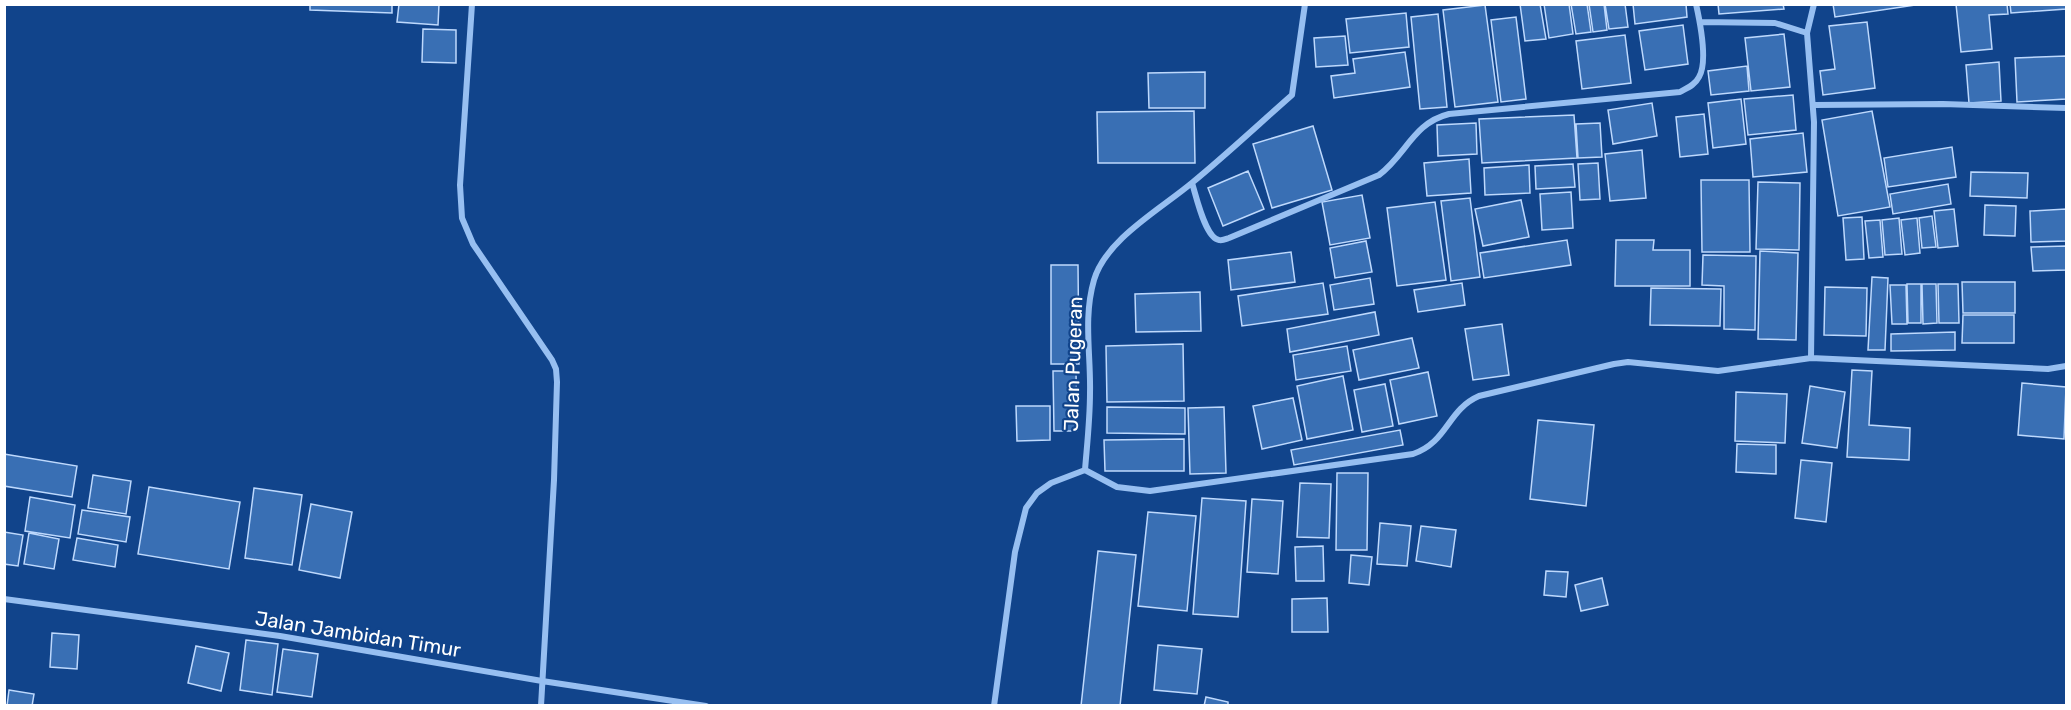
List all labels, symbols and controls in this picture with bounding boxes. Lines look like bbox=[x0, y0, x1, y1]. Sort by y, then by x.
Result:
street label: Jalan Pugeran bbox=[1059, 296, 1087, 432]
street label: Jalan Jambidan Timur bbox=[253, 606, 463, 662]

